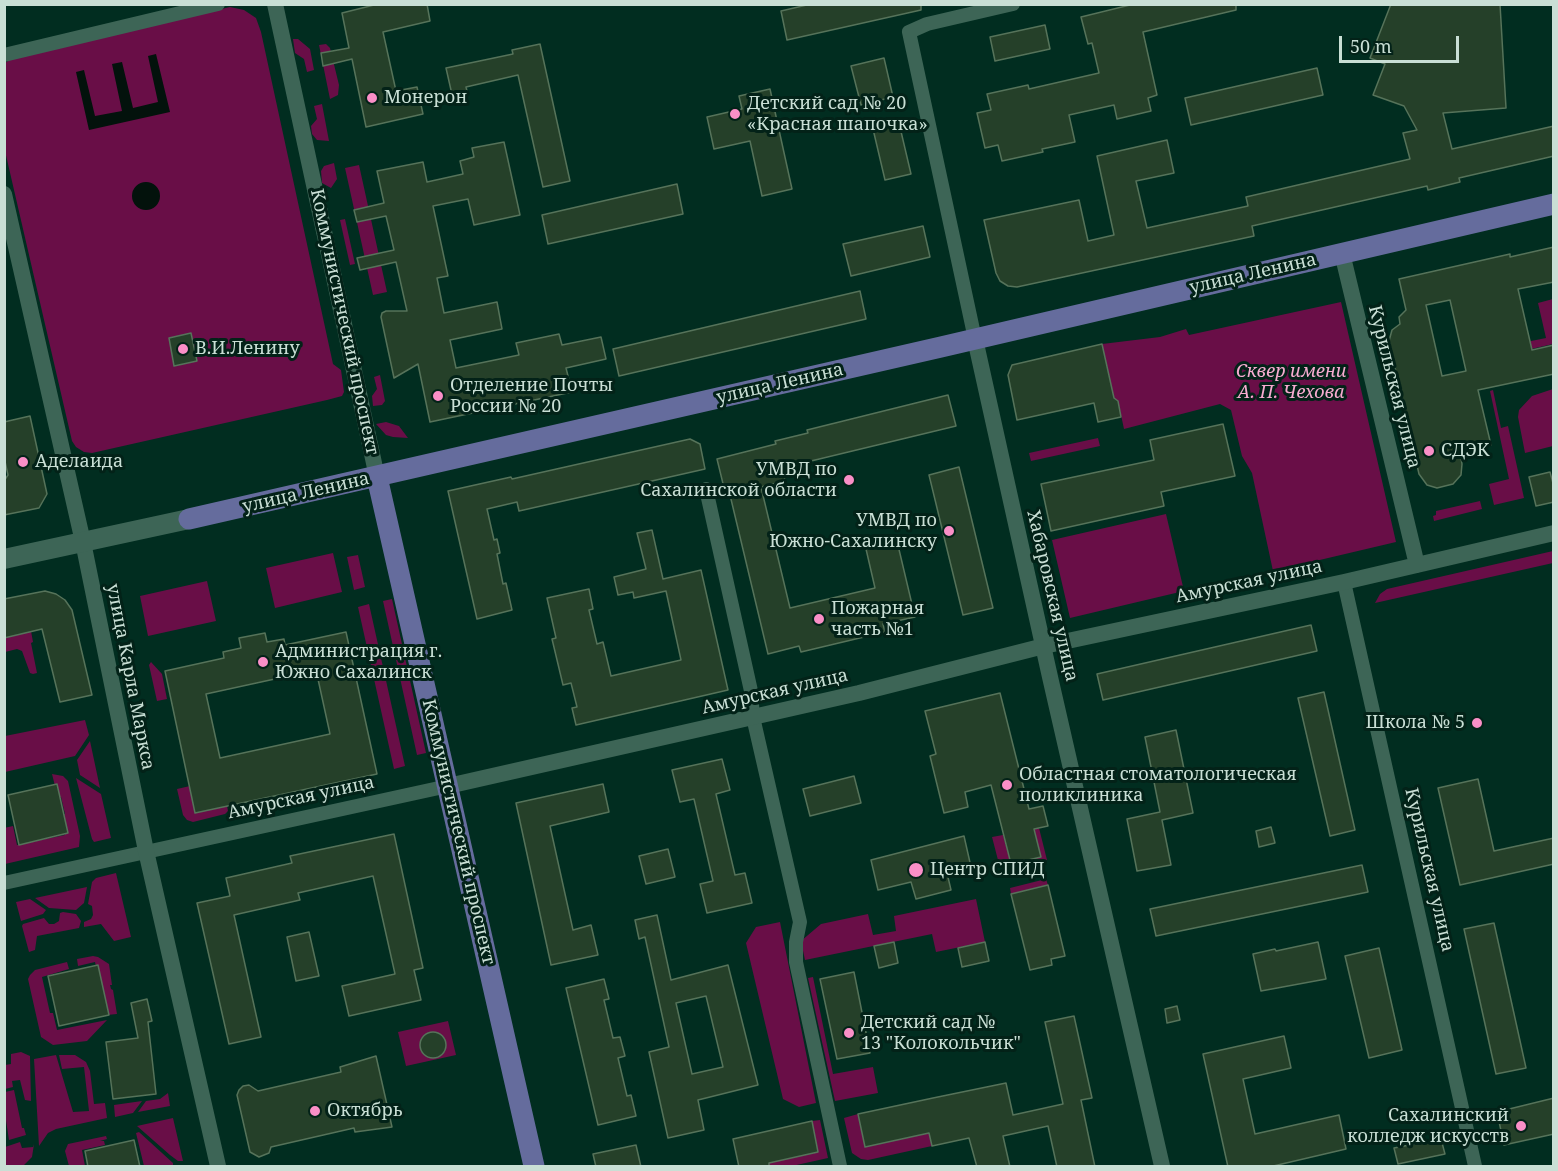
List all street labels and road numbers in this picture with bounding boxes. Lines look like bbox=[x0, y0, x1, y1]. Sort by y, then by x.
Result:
street label: Коммунистический проспект bbox=[305, 187, 383, 457]
street label: улица Ленина bbox=[1187, 249, 1319, 299]
street label: Курильская улица bbox=[1363, 303, 1425, 471]
street label: улица Ленина bbox=[714, 359, 846, 409]
street label: улица Ленина bbox=[240, 468, 372, 518]
street label: Хабаровская улица bbox=[1022, 508, 1082, 684]
street label: Амурская улица bbox=[1174, 556, 1324, 608]
street label: улица Карла Маркса bbox=[101, 582, 159, 772]
street label: Амурская улица bbox=[700, 665, 850, 719]
street label: Коммунистический проспект bbox=[417, 697, 499, 967]
street label: Амурская улица bbox=[226, 772, 376, 824]
street label: Курильская улица bbox=[1400, 786, 1458, 954]

